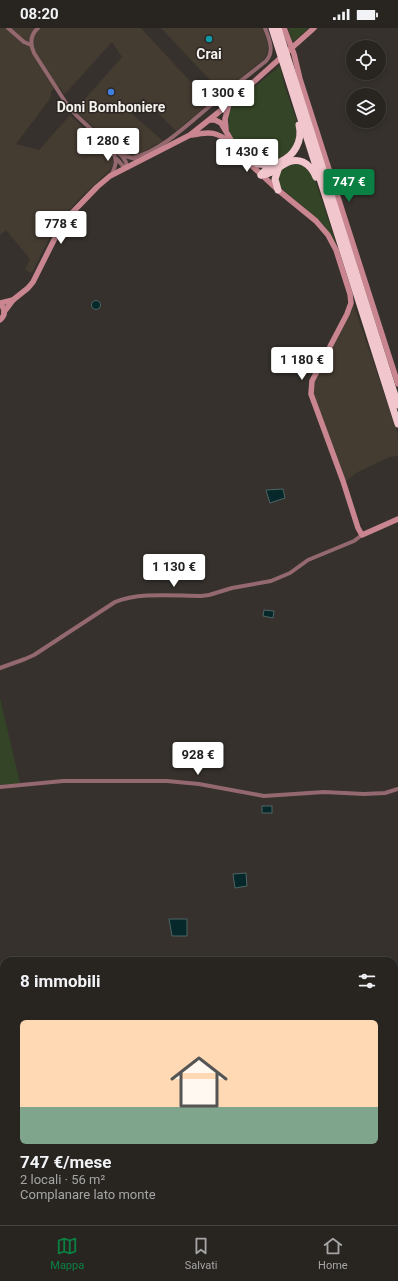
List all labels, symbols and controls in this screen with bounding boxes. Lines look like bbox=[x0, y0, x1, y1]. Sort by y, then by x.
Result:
text: 08:20 bbox=[20, 5, 59, 23]
marker: Crai bbox=[204, 34, 214, 44]
map controls bbox=[346, 40, 386, 128]
button: locate bbox=[346, 40, 386, 80]
place label: Crai bbox=[196, 46, 222, 62]
pin: 1 300 € bbox=[186, 80, 260, 114]
text: 1 300 € bbox=[201, 85, 245, 100]
marker: Doni Bomboniere bbox=[106, 87, 116, 97]
button: layers bbox=[346, 88, 386, 128]
place label: Doni Bomboniere bbox=[57, 99, 166, 115]
pin: 1 280 € bbox=[71, 128, 145, 162]
text: 1 280 € bbox=[86, 133, 130, 148]
pin: 1 430 € bbox=[210, 139, 284, 173]
text: 1 430 € bbox=[225, 144, 269, 159]
pin: 747 € bbox=[321, 169, 377, 203]
text: 747 € bbox=[332, 174, 366, 189]
pin: 778 € bbox=[33, 211, 89, 245]
text: 778 € bbox=[44, 216, 78, 231]
pin: 1 180 € bbox=[265, 347, 339, 381]
text: 1 180 € bbox=[280, 352, 324, 367]
pin: 1 130 € bbox=[137, 554, 211, 588]
text: 1 130 € bbox=[152, 559, 196, 574]
pin: 928 € bbox=[170, 742, 226, 776]
text: 928 € bbox=[181, 747, 215, 762]
icon: filters bbox=[356, 970, 378, 992]
text: 8 immobili bbox=[20, 971, 101, 991]
icon: home bbox=[163, 1046, 235, 1118]
text: 747 €/mese bbox=[20, 1152, 111, 1172]
text: 2 locali · 56 m² bbox=[20, 1172, 105, 1187]
text: Complanare lato monte bbox=[20, 1187, 156, 1202]
tab: Mappa bbox=[50, 1235, 84, 1272]
tab: Salvati bbox=[185, 1235, 218, 1272]
tab: Home bbox=[318, 1235, 348, 1272]

